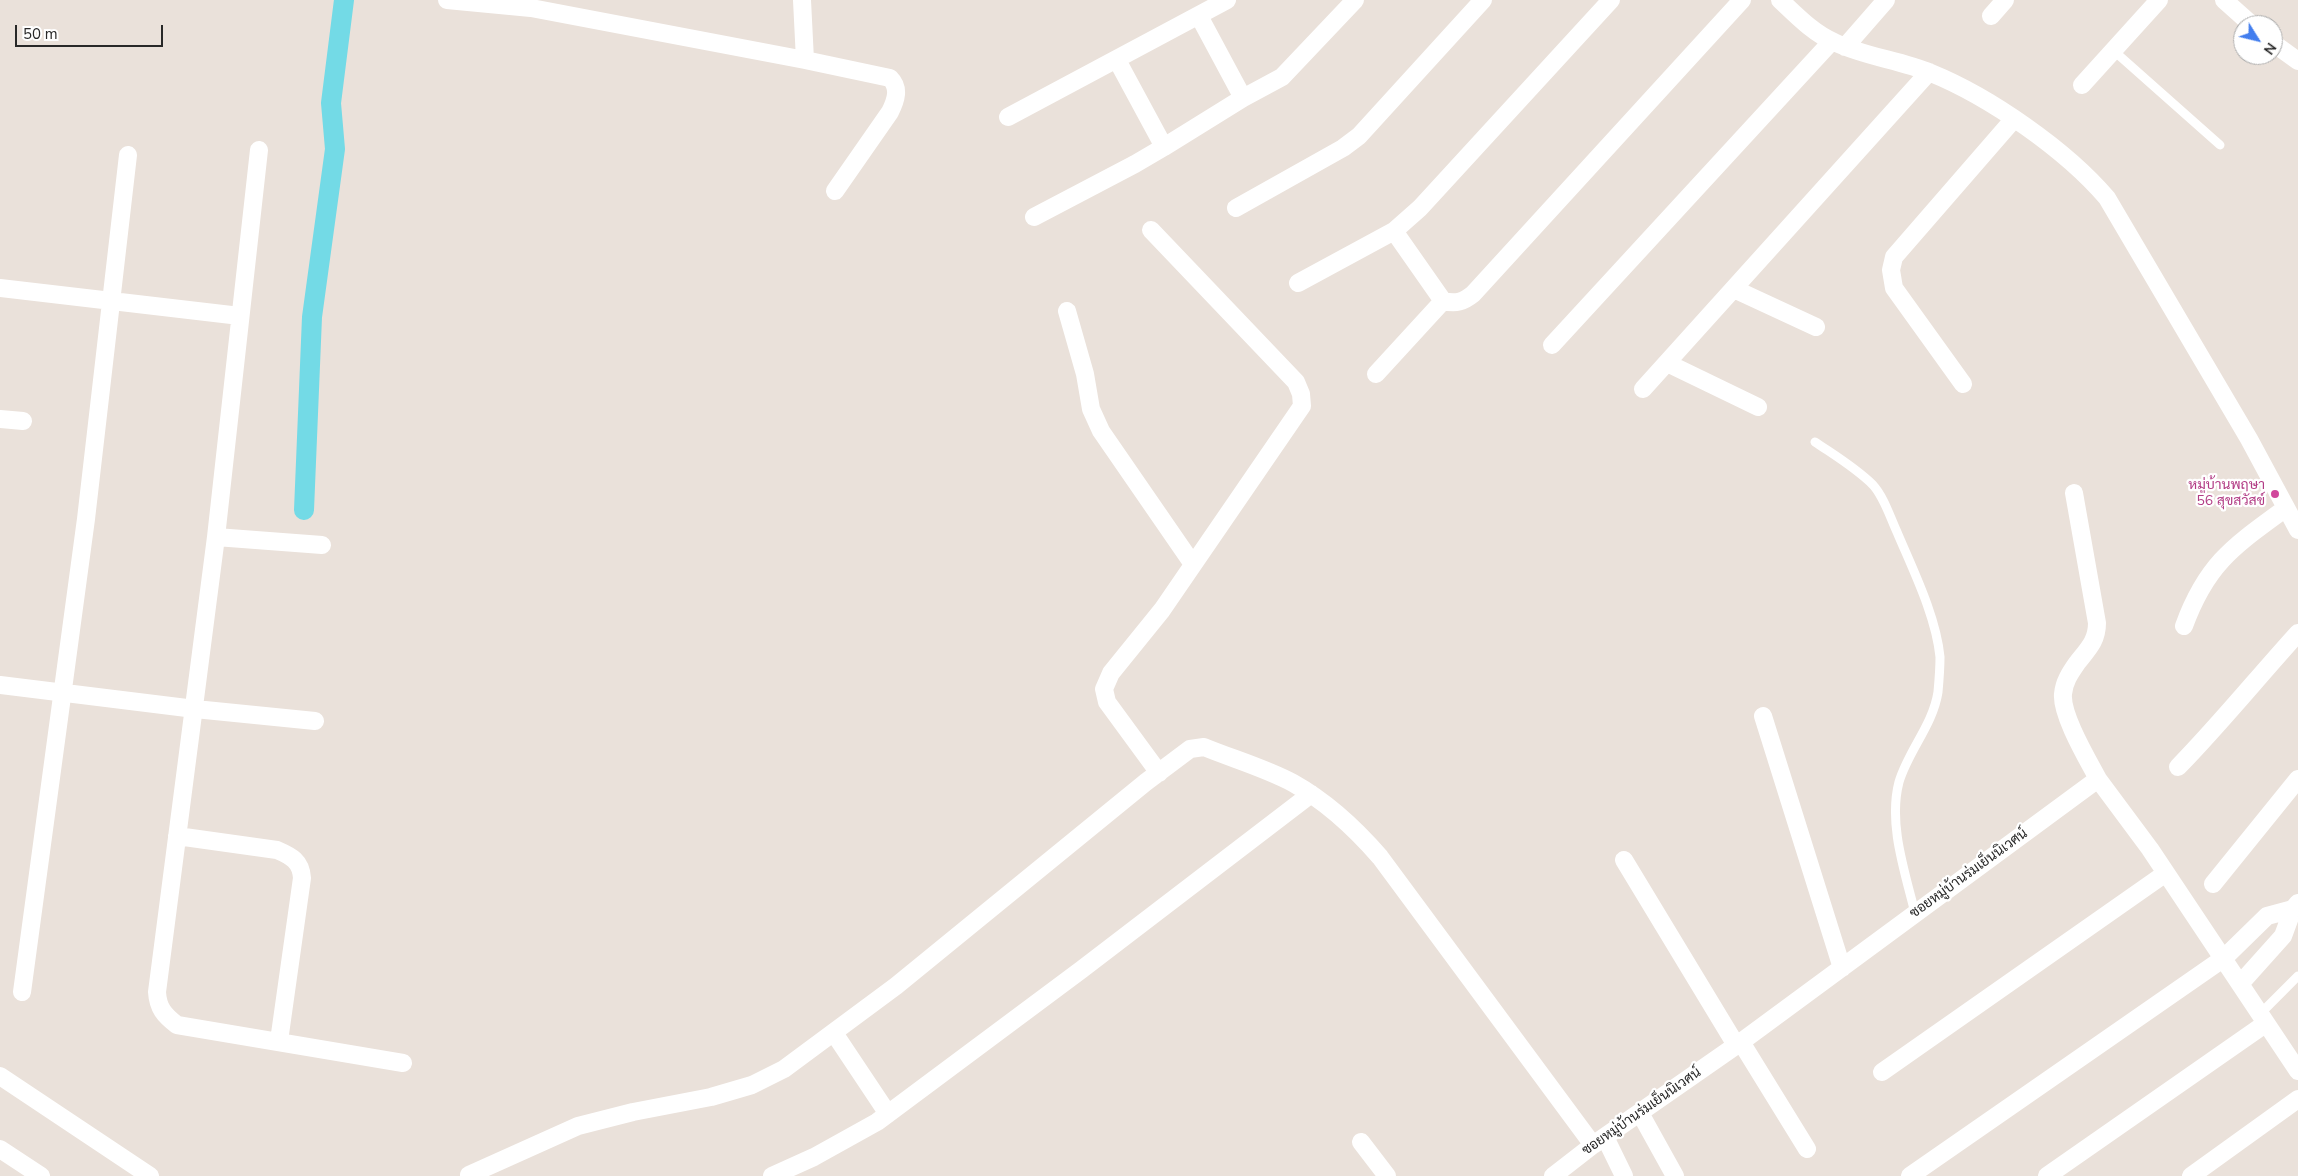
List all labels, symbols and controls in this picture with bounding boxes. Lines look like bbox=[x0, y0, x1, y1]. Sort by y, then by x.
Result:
scale bar bbox=[18, 15, 165, 47]
north arrow bbox=[2233, 15, 2283, 65]
text: 50 m bbox=[23, 24, 58, 44]
text: N bbox=[2259, 39, 2281, 58]
place label: หมู่บ้านพฤษา 56 สุขสวัสข์ bbox=[2188, 478, 2265, 511]
marker: หมู่บ้านพฤษา 56 สุขสวัสข์ bbox=[2269, 488, 2281, 500]
street label: ซอยหมู่บ้านร่มเย็นนิเวศน์ bbox=[1907, 826, 2031, 922]
street label: ซอยหมู่บ้านร่มเย็นนิเวศน์ bbox=[1579, 1065, 1705, 1159]

